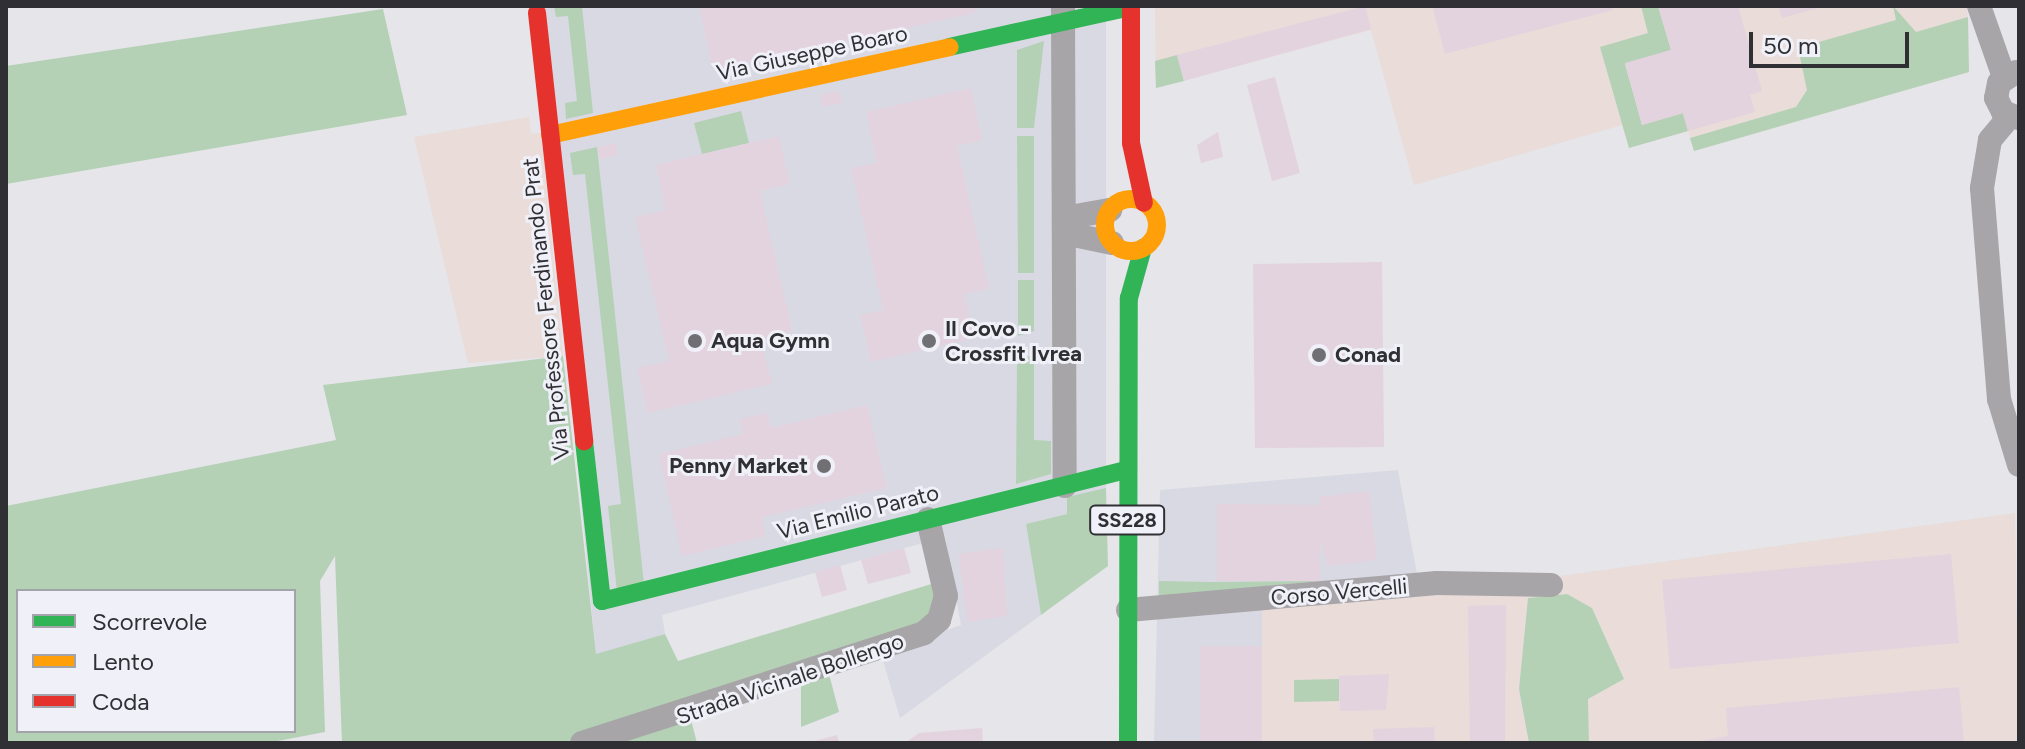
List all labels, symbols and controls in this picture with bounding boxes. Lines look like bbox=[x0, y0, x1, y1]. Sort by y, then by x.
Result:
scale bar bbox=[1753, 16, 1913, 66]
street label: Via Giuseppe Boaro bbox=[714, 20, 910, 86]
text: 50 m bbox=[1763, 31, 1819, 60]
street label: Via Professore Ferdinando Prat bbox=[517, 157, 575, 461]
place label: Il Covo - Crossfit Ivrea bbox=[945, 315, 1082, 366]
place label: Aqua Gymn bbox=[711, 328, 830, 354]
marker: Aqua Gymn bbox=[686, 332, 704, 350]
marker: Il Covo - Crossfit Ivrea bbox=[920, 332, 938, 350]
place label: Conad bbox=[1335, 342, 1401, 368]
marker: Conad bbox=[1310, 346, 1328, 364]
place label: Penny Market bbox=[669, 453, 808, 479]
marker: Penny Market bbox=[815, 457, 833, 475]
street label: Via Emilio Parato bbox=[775, 479, 941, 545]
road number: SS228 bbox=[1089, 504, 1165, 536]
street label: Corso Vercelli bbox=[1270, 573, 1408, 611]
legend bbox=[16, 589, 296, 733]
text: Scorrevole bbox=[92, 607, 207, 636]
street label: Strada Vicinale Bollengo bbox=[673, 628, 907, 730]
text: Lento bbox=[92, 647, 154, 676]
text: Coda bbox=[92, 687, 150, 716]

